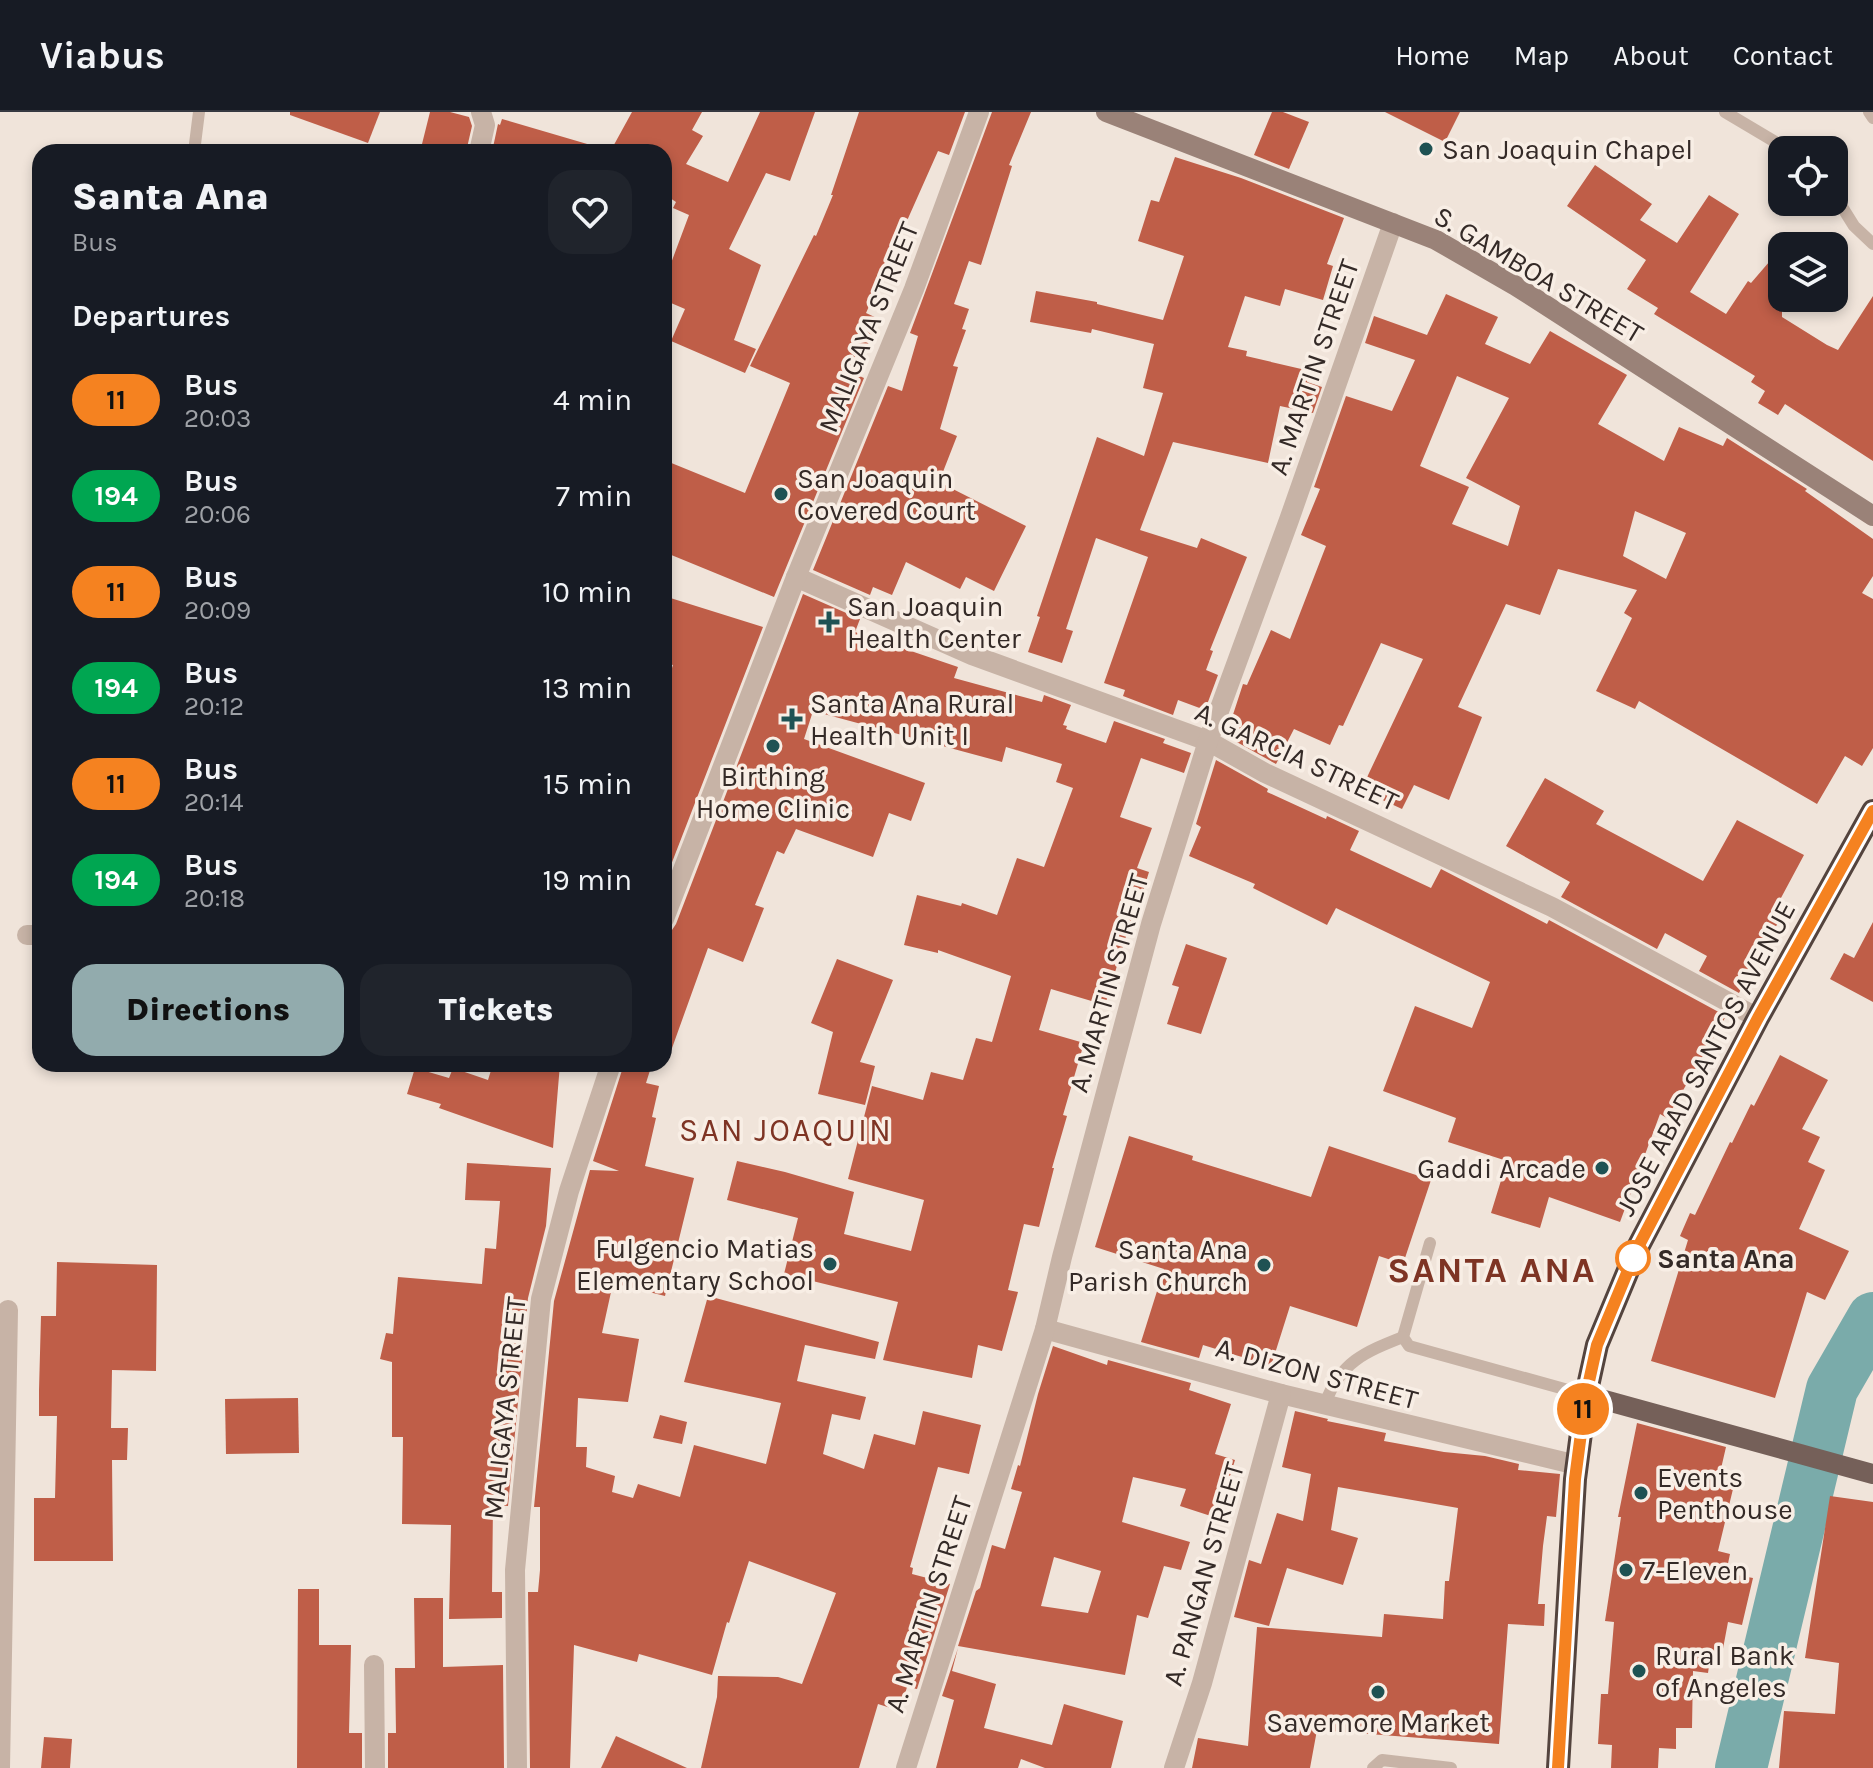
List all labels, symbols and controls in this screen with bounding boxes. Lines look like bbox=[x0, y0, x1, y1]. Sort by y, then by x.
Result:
text: Viabus bbox=[40, 33, 165, 78]
text: Home bbox=[1395, 39, 1470, 72]
text: Map bbox=[1514, 39, 1569, 72]
text: About bbox=[1613, 39, 1689, 72]
text: Contact bbox=[1733, 39, 1833, 72]
place label: San Joaquin Chapel bbox=[1442, 133, 1693, 166]
map controls bbox=[1768, 136, 1848, 312]
button: locate bbox=[1768, 136, 1848, 216]
marker: San Joaquin Chapel bbox=[1417, 140, 1435, 158]
button: heart bbox=[548, 170, 632, 254]
text: Santa Ana bbox=[72, 174, 269, 219]
street label: S. GAMBOA STREET bbox=[1428, 199, 1649, 350]
street label: MALIGAYA STREET bbox=[811, 217, 926, 437]
text: Bus bbox=[72, 227, 118, 258]
button: layers bbox=[1768, 232, 1848, 312]
street label: A. MARTIN STREET bbox=[1261, 255, 1366, 479]
text: Departures bbox=[72, 298, 230, 334]
text: Bus bbox=[184, 367, 238, 403]
text: 4 min bbox=[553, 382, 632, 418]
text: 11 bbox=[106, 383, 126, 416]
text: 20:03 bbox=[184, 403, 251, 434]
place label: San Joaquin Covered Court bbox=[797, 462, 976, 527]
text: Bus bbox=[184, 463, 238, 499]
text: 7 min bbox=[556, 478, 632, 514]
text: 194 bbox=[94, 479, 138, 512]
marker: San Joaquin Covered Court bbox=[772, 485, 790, 503]
text: 20:06 bbox=[184, 499, 251, 530]
text: Bus bbox=[184, 559, 238, 595]
text: 10 min bbox=[542, 574, 632, 610]
text: 11 bbox=[106, 575, 126, 608]
place label: San Joaquin Health Center bbox=[847, 590, 1022, 655]
text: 20:09 bbox=[184, 595, 251, 626]
marker: San Joaquin Health Center bbox=[818, 611, 840, 633]
text: Bus bbox=[184, 655, 238, 691]
text: 13 min bbox=[542, 670, 632, 706]
text: 194 bbox=[94, 671, 138, 704]
place label: Santa Ana Rural Health Unit I bbox=[810, 687, 1014, 752]
text: 20:12 bbox=[184, 691, 244, 722]
street label: A. GARCIA STREET bbox=[1190, 695, 1404, 818]
marker: Santa Ana Rural Health Unit I bbox=[781, 708, 803, 730]
marker: Birthing Home Clinic bbox=[764, 737, 782, 755]
text: Bus bbox=[184, 751, 238, 787]
place label: Birthing Home Clinic bbox=[696, 760, 850, 825]
text: 15 min bbox=[543, 766, 632, 802]
text: 11 bbox=[106, 767, 126, 800]
text: 20:14 bbox=[184, 787, 244, 818]
text: Bus bbox=[184, 847, 238, 883]
text: 19 min bbox=[542, 862, 632, 898]
text: 194 bbox=[94, 863, 138, 896]
street label: A. MARTIN STREET bbox=[1061, 870, 1155, 1096]
text: 20:18 bbox=[184, 883, 245, 914]
street label: JOSE ABAD SANTOS AVENUE bbox=[1608, 895, 1802, 1221]
button: Directions bbox=[72, 964, 344, 1056]
button: Tickets bbox=[360, 964, 632, 1056]
district label: SAN JOAQUIN bbox=[679, 1112, 893, 1149]
place label: Gaddi Arcade bbox=[1417, 1152, 1586, 1185]
marker: Gaddi Arcade bbox=[1593, 1159, 1611, 1177]
place label: Fulgencio Matias Elementary School bbox=[576, 1232, 814, 1297]
place label: Santa Ana Parish Church bbox=[1068, 1233, 1248, 1298]
marker: Santa Ana bbox=[1616, 1241, 1650, 1275]
place label: Santa Ana bbox=[1657, 1242, 1795, 1275]
district label: SANTA ANA bbox=[1387, 1249, 1597, 1291]
marker: Fulgencio Matias Elementary School bbox=[821, 1255, 839, 1273]
marker: Santa Ana Parish Church bbox=[1255, 1256, 1273, 1274]
street label: MALIGAYA STREET bbox=[476, 1295, 533, 1521]
street label: A. DIZON STREET bbox=[1212, 1331, 1422, 1416]
line badge: 11 bbox=[1547, 1383, 1619, 1435]
text: 11 bbox=[1573, 1392, 1593, 1425]
street label: A. PANGAN STREET bbox=[1156, 1459, 1251, 1690]
place label: Events Penthouse bbox=[1657, 1461, 1793, 1526]
marker: Events Penthouse bbox=[1632, 1484, 1650, 1502]
street label: A. MARTIN STREET bbox=[878, 1492, 979, 1717]
place label: 7-Eleven bbox=[1642, 1554, 1748, 1587]
marker: 7-Eleven bbox=[1617, 1561, 1635, 1579]
place label: Rural Bank of Angeles bbox=[1655, 1639, 1795, 1704]
marker: Rural Bank of Angeles bbox=[1630, 1662, 1648, 1680]
marker: Savemore Market bbox=[1369, 1683, 1387, 1701]
place label: Savemore Market bbox=[1266, 1706, 1490, 1739]

